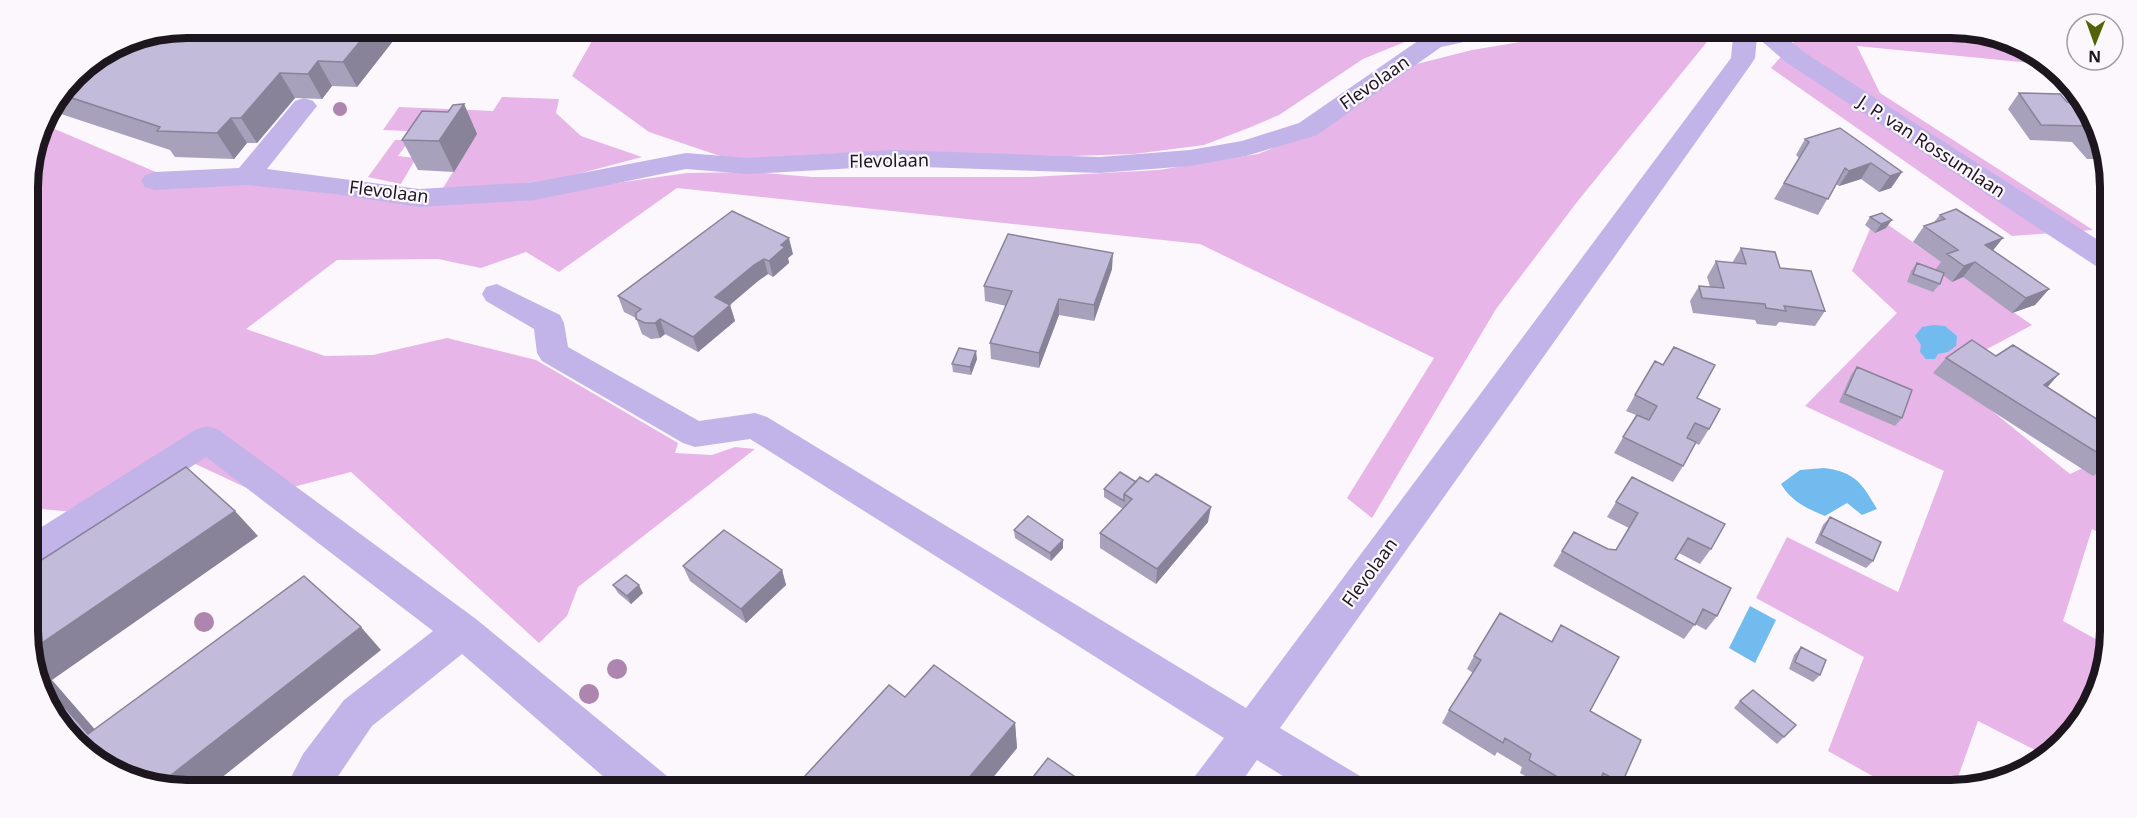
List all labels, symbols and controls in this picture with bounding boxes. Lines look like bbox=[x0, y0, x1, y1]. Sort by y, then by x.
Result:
north arrow bbox=[2065, 12, 2125, 72]
text: N bbox=[2088, 46, 2101, 68]
street label: Flevolaan bbox=[1334, 49, 1414, 115]
street label: J. P. van Rossumlaan bbox=[1852, 88, 2010, 203]
street label: Flevolaan bbox=[849, 147, 929, 173]
street label: Flevolaan bbox=[348, 174, 430, 208]
street label: Flevolaan bbox=[1336, 533, 1402, 611]

